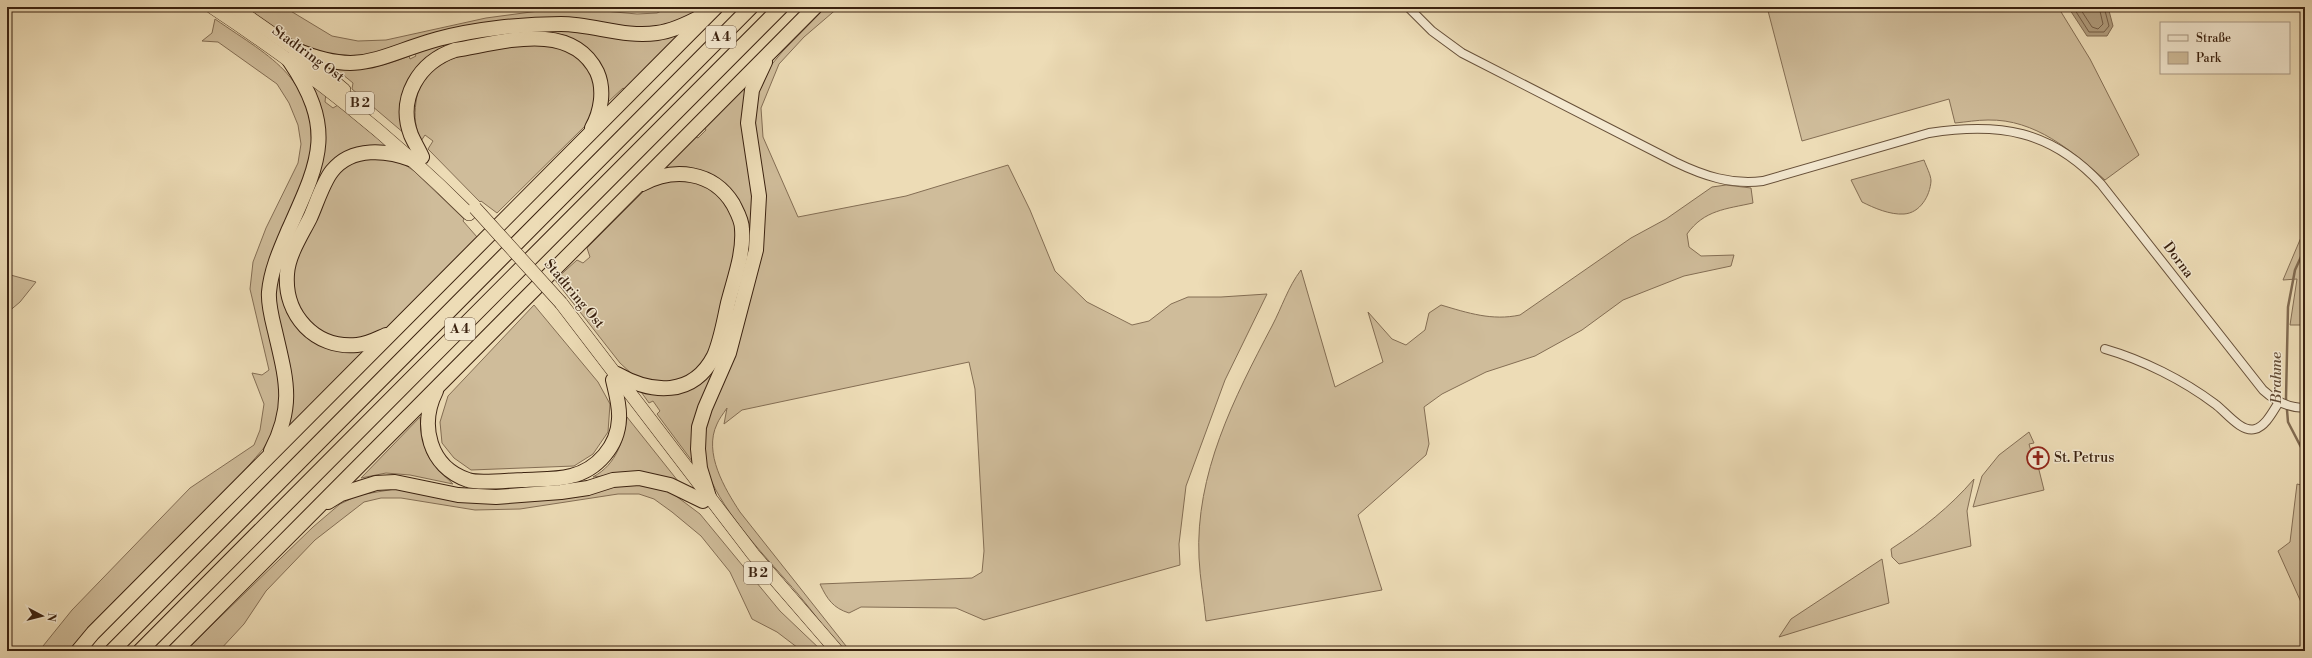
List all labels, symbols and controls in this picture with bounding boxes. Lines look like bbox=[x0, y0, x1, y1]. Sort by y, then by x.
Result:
street label: Stadtring Ost bbox=[268, 22, 348, 86]
legend bbox=[2160, 22, 2290, 74]
road number: A 4 bbox=[706, 26, 736, 48]
text: Straße bbox=[2196, 31, 2231, 46]
text: Park bbox=[2196, 51, 2222, 66]
road number: B 2 bbox=[346, 92, 374, 114]
street label: Dorna bbox=[2159, 238, 2198, 282]
street label: Stadtring Ost bbox=[540, 256, 608, 332]
road number: A 4 bbox=[445, 318, 475, 340]
water label: Brahme bbox=[2267, 352, 2286, 405]
church icon: St. Petrus bbox=[2025, 445, 2051, 471]
place label: St. Petrus bbox=[2054, 449, 2114, 467]
road number: B 2 bbox=[744, 562, 772, 584]
north arrow bbox=[22, 596, 62, 636]
text: N bbox=[43, 612, 58, 623]

